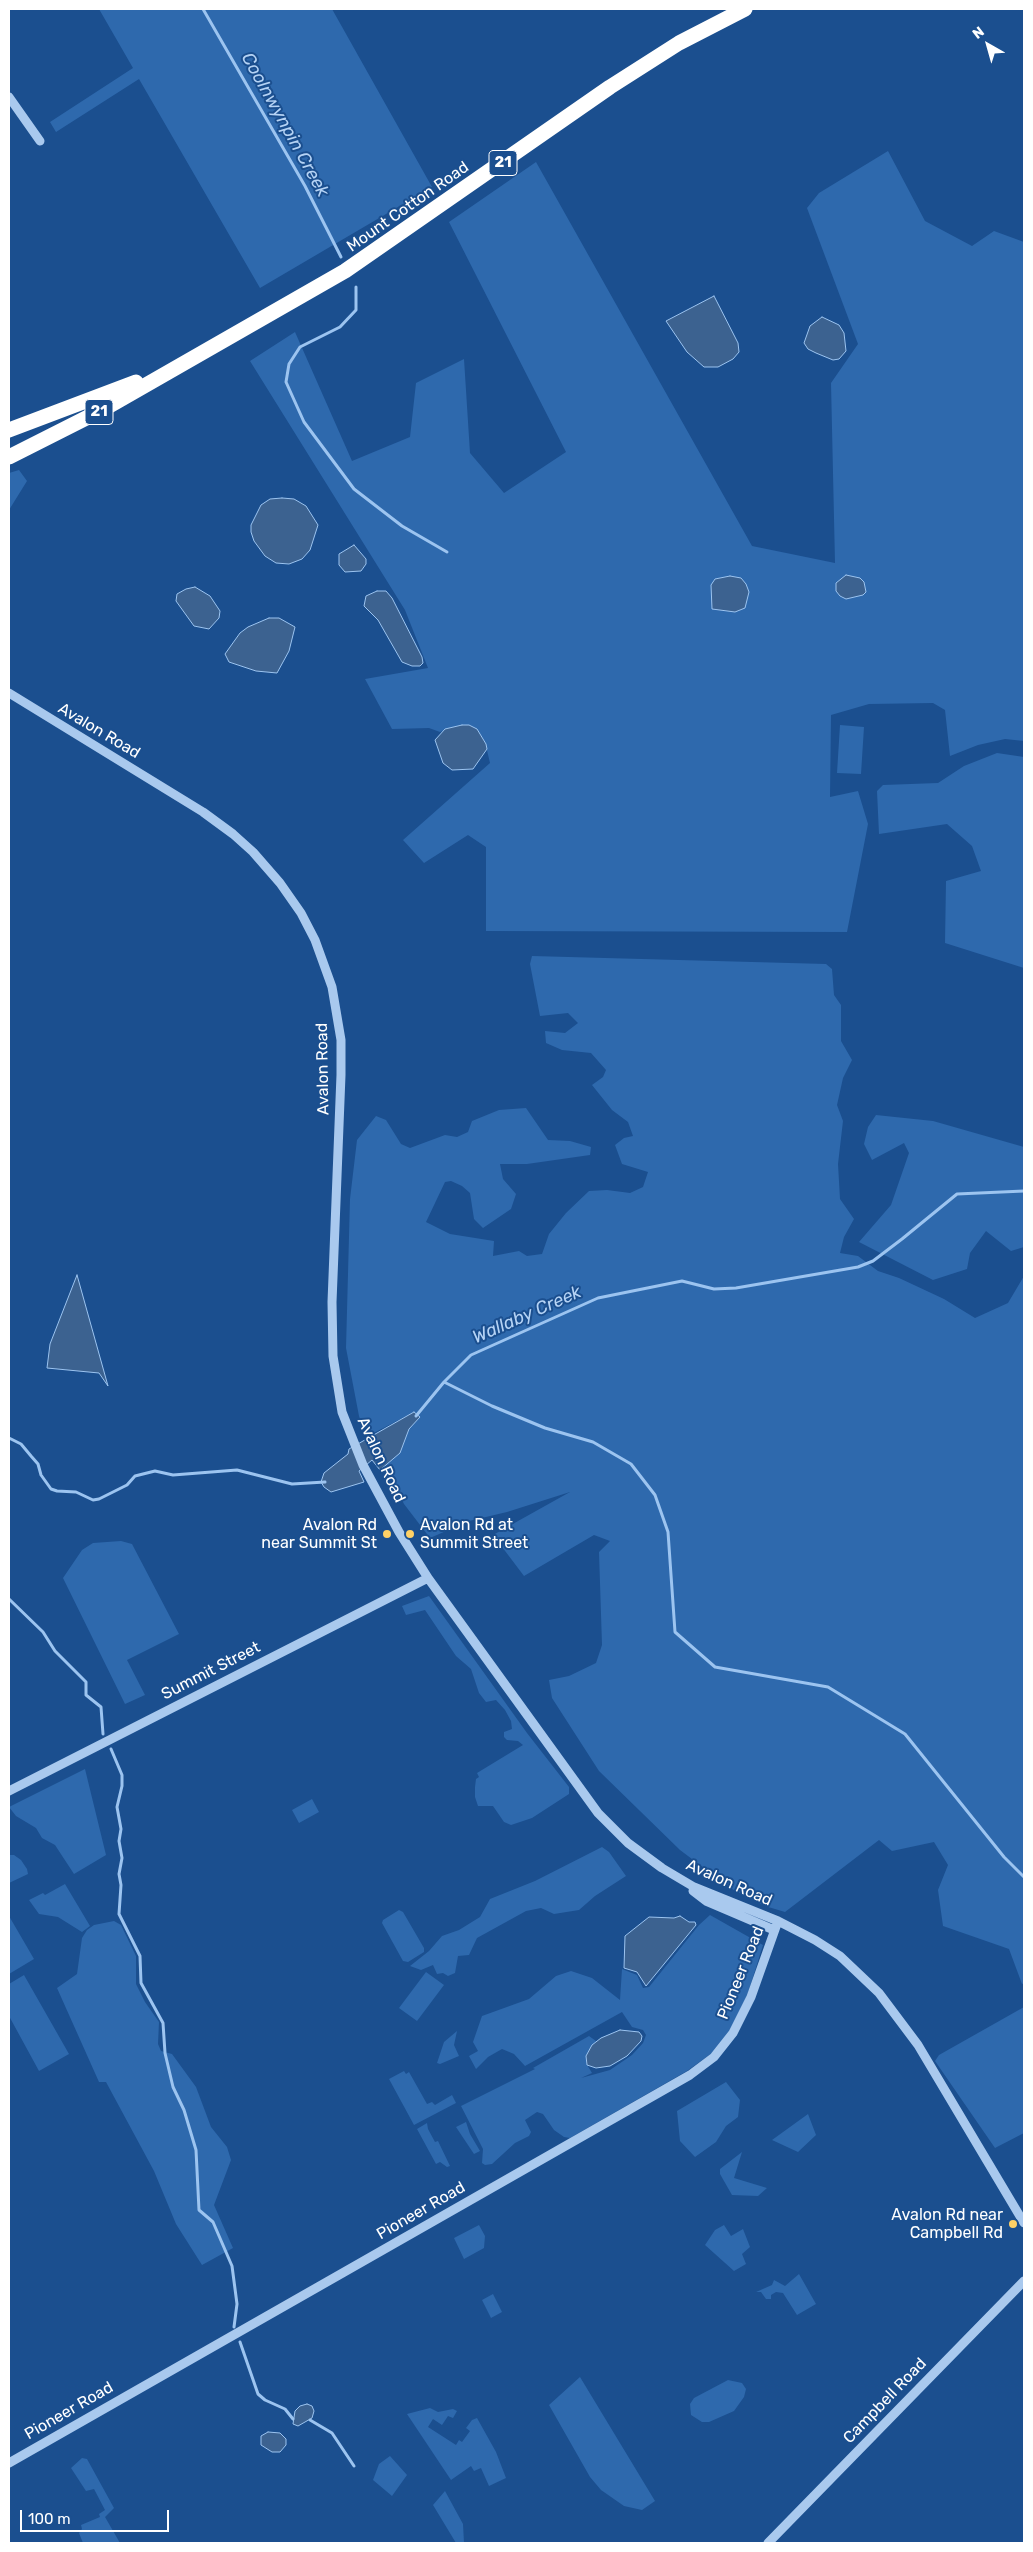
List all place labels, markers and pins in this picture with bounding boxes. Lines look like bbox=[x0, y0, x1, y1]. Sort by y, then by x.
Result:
place label: Avalon Rd near Summit St bbox=[261, 1515, 377, 1553]
place label: Avalon Rd at Summit Street bbox=[420, 1515, 528, 1553]
marker: Avalon Rd near Summit St bbox=[381, 1528, 393, 1540]
marker: Avalon Rd at Summit Street bbox=[404, 1528, 416, 1540]
place label: Avalon Rd near Campbell Rd bbox=[891, 2205, 1003, 2243]
marker: Avalon Rd near Campbell Rd bbox=[1007, 2218, 1019, 2230]

